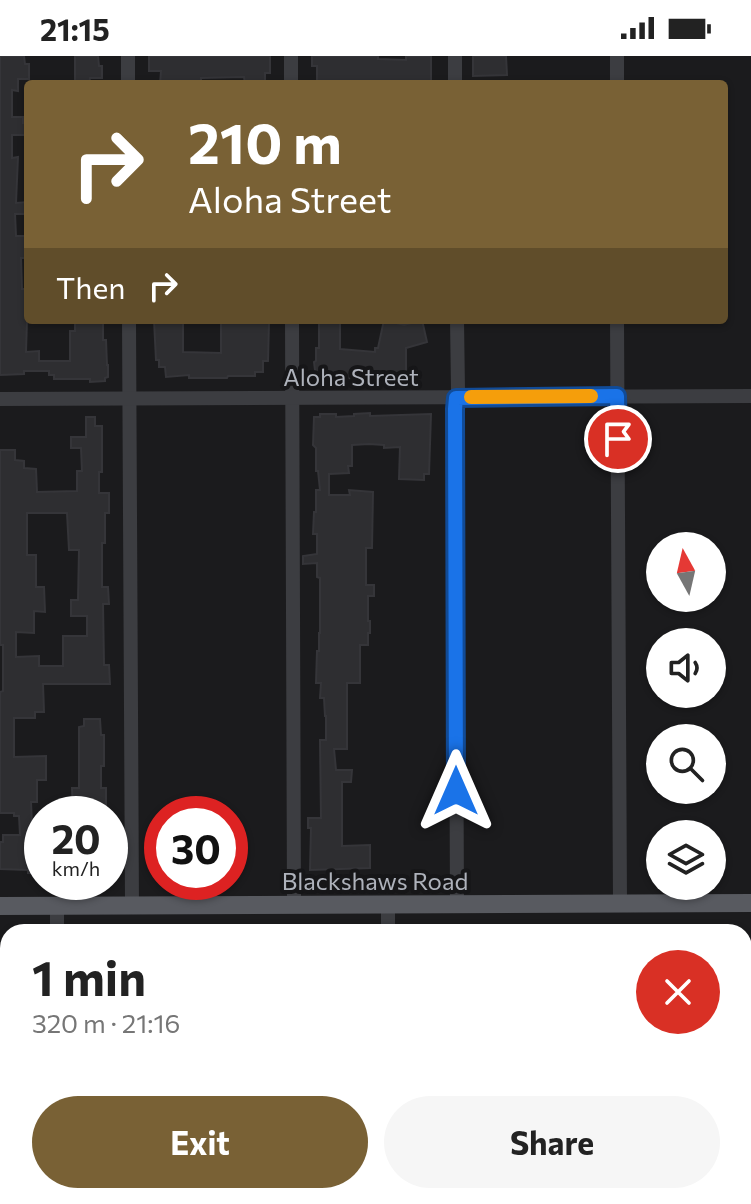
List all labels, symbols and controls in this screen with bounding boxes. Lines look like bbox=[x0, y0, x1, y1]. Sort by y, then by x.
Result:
text: 21:15 bbox=[40, 10, 110, 47]
text: 210 m bbox=[188, 107, 342, 176]
icon: right bbox=[56, 112, 160, 216]
text: Aloha Street bbox=[188, 176, 392, 220]
icon: right bbox=[141, 264, 185, 308]
text: Then bbox=[56, 268, 125, 305]
street label: Aloha Street bbox=[283, 362, 419, 391]
pin bbox=[584, 405, 652, 473]
icon: arrive bbox=[596, 417, 640, 461]
north arrow bbox=[646, 532, 726, 612]
map controls bbox=[646, 532, 726, 900]
button: sound bbox=[646, 628, 726, 708]
button: search bbox=[646, 724, 726, 804]
position arrow bbox=[414, 749, 498, 833]
speed limit sign: 30 bbox=[144, 796, 248, 900]
text: 20 bbox=[51, 813, 101, 862]
button: layers bbox=[646, 820, 726, 900]
text: km/h bbox=[52, 856, 100, 880]
street label: Blackshaws Road bbox=[282, 866, 468, 895]
text: 1 min bbox=[32, 947, 146, 1006]
button: close bbox=[636, 950, 720, 1034]
text: 320 m · 21:16 bbox=[32, 1007, 180, 1038]
button: Exit bbox=[32, 1096, 368, 1188]
button: Share bbox=[384, 1096, 720, 1188]

